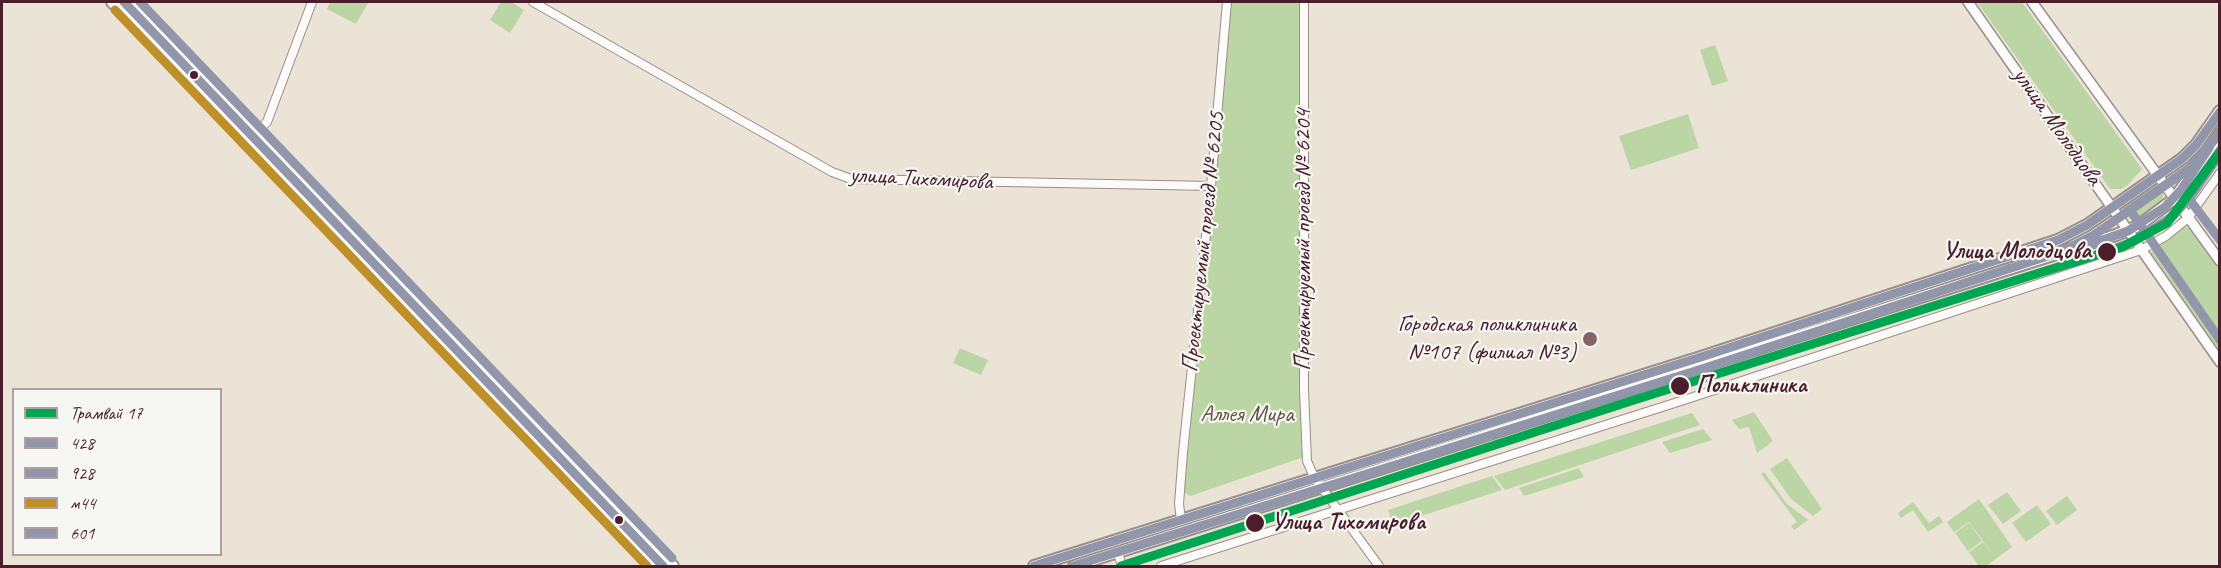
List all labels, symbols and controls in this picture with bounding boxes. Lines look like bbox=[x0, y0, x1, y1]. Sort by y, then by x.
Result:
street label: улица Молодцова bbox=[2006, 62, 2108, 192]
unlabelled marker bbox=[188, 69, 200, 81]
street label: Проектируемый проезд № 6204 bbox=[1290, 109, 1318, 371]
street label: Проектируемый проезд № 6205 bbox=[1176, 110, 1232, 374]
street label: улица Тихомирова bbox=[849, 161, 993, 197]
place label: Улица Молодцова bbox=[1943, 238, 2091, 266]
marker: Улица Молодцова bbox=[2096, 241, 2118, 263]
place label: Городская поликлиника №107 (филиал №3) bbox=[1398, 311, 1576, 367]
marker: Городская поликлиника №107 (филиал №3) bbox=[1581, 330, 1599, 348]
place label: Поликлиника bbox=[1696, 372, 1807, 400]
marker: Поликлиника bbox=[1669, 375, 1691, 397]
legend bbox=[12, 388, 222, 556]
park label: Аллея Мира bbox=[1200, 401, 1294, 429]
text: Трамвай 17 bbox=[70, 402, 143, 424]
text: 428 bbox=[70, 432, 94, 454]
text: 928 bbox=[70, 462, 94, 484]
text: м44 bbox=[70, 492, 96, 514]
place label: Улица Тихомирова bbox=[1271, 509, 1425, 537]
marker: Улица Тихомирова bbox=[1244, 512, 1266, 534]
unlabelled marker bbox=[613, 514, 625, 526]
text: 601 bbox=[70, 522, 94, 544]

